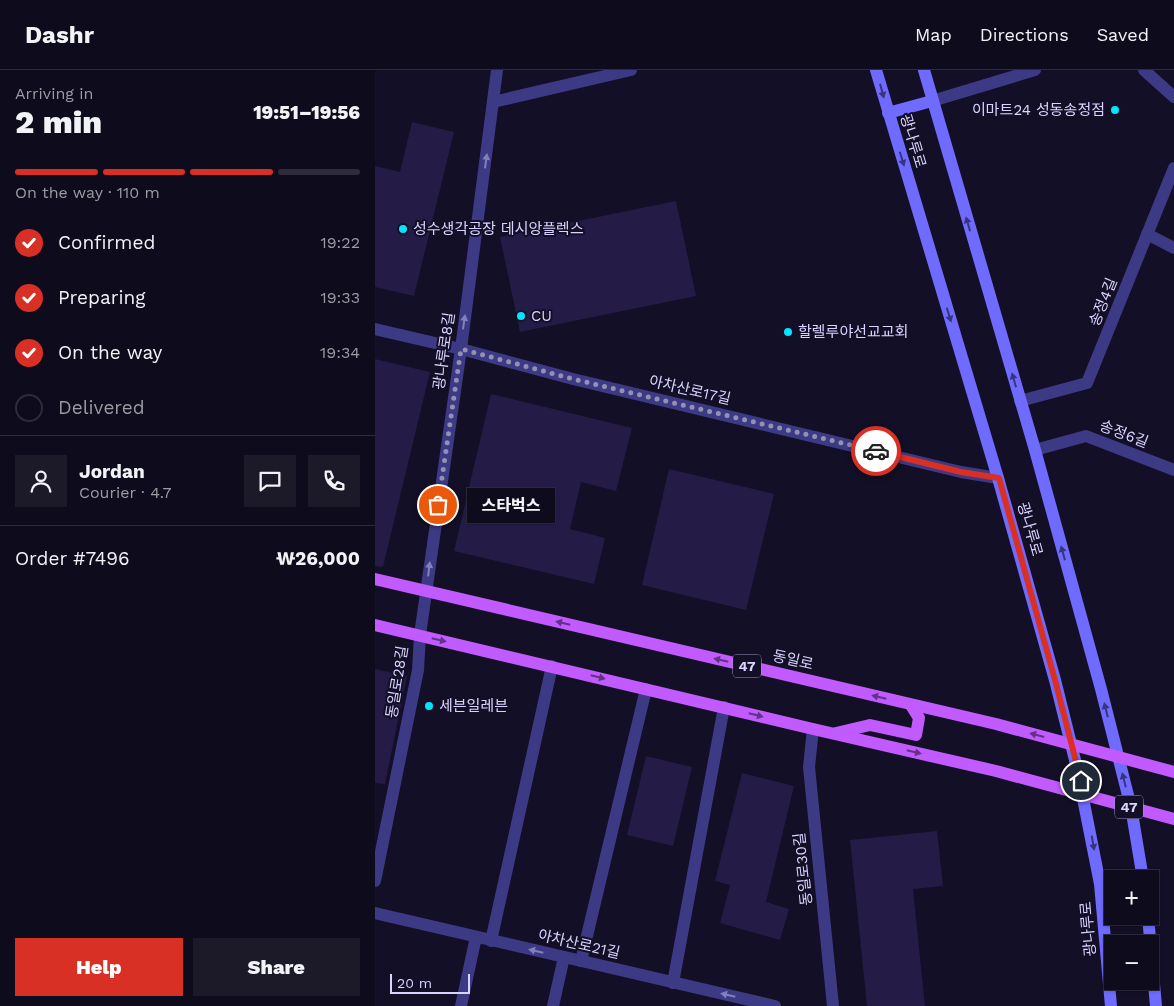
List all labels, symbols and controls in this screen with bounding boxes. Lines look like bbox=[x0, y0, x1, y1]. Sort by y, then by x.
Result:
text: Dashr bbox=[25, 21, 94, 49]
text: Map bbox=[915, 24, 952, 45]
text: Directions bbox=[980, 24, 1069, 45]
text: Saved bbox=[1097, 24, 1149, 45]
text: Arriving in bbox=[15, 84, 93, 103]
one-way arrow bbox=[878, 84, 886, 99]
text: 19:51–19:56 bbox=[253, 101, 360, 124]
place label: 이마트24 성동송정점 bbox=[972, 101, 1105, 119]
text: 2 min bbox=[15, 103, 102, 141]
marker: 이마트24 성동송정점 bbox=[1109, 104, 1121, 116]
street label: 광나루로 bbox=[896, 112, 930, 170]
one-way arrow bbox=[898, 152, 906, 167]
one-way arrow bbox=[482, 153, 490, 169]
text: On the way · 110 m bbox=[15, 183, 160, 202]
one-way arrow bbox=[964, 216, 972, 231]
place label: 성수생각공장 데시앙플렉스 bbox=[413, 220, 584, 238]
marker: 성수생각공장 데시앙플렉스 bbox=[397, 223, 409, 235]
icon: check bbox=[15, 229, 43, 257]
text: Confirmed bbox=[58, 231, 155, 254]
text: 19:22 bbox=[320, 233, 360, 252]
street label: 송정4길 bbox=[1085, 275, 1121, 329]
icon: check bbox=[15, 284, 43, 312]
text: Preparing bbox=[58, 286, 145, 309]
text: 19:33 bbox=[320, 288, 360, 307]
place label: CU bbox=[531, 307, 552, 325]
one-way arrow bbox=[946, 307, 953, 322]
marker: CU bbox=[515, 310, 527, 322]
street label: 광나루로8길 bbox=[430, 311, 458, 391]
one-way arrow bbox=[460, 314, 468, 330]
place label: 할렐루야선교교회 bbox=[798, 323, 908, 341]
marker: 할렐루야선교교회 bbox=[782, 326, 794, 338]
icon: check bbox=[15, 339, 43, 367]
text: On the way bbox=[58, 341, 162, 364]
text: 19:34 bbox=[320, 343, 360, 362]
street label: 아차산로17길 bbox=[647, 372, 733, 408]
one-way arrow bbox=[1009, 372, 1017, 387]
text: Delivered bbox=[58, 396, 145, 419]
street label: 송정6길 bbox=[1097, 417, 1151, 451]
courier bbox=[851, 426, 901, 476]
icon: car bbox=[862, 437, 890, 465]
button: person bbox=[15, 455, 67, 507]
button: chat bbox=[244, 455, 296, 507]
button: phone bbox=[308, 455, 360, 507]
text: Jordan bbox=[79, 460, 145, 483]
text: Courier · 4.7 bbox=[79, 483, 172, 502]
pin bbox=[417, 484, 459, 526]
callout: 스타벅스 bbox=[468, 488, 555, 522]
icon: bag bbox=[424, 491, 452, 519]
text: 스타벅스 bbox=[482, 496, 540, 515]
street label: 광나루로 bbox=[1014, 500, 1046, 558]
one-way arrow bbox=[1059, 545, 1067, 560]
text: Order #7496 bbox=[15, 547, 130, 570]
text: ₩26,000 bbox=[276, 547, 360, 570]
one-way arrow bbox=[425, 561, 433, 577]
one-way arrow bbox=[554, 619, 570, 627]
one-way arrow bbox=[432, 636, 447, 644]
street label: 동일로28길 bbox=[382, 644, 412, 720]
street label: 동일로 bbox=[771, 647, 815, 673]
road number: 47 bbox=[733, 654, 761, 678]
one-way arrow bbox=[713, 656, 728, 664]
one-way arrow bbox=[590, 673, 605, 681]
one-way arrow bbox=[872, 693, 887, 701]
place label: 세븐일레븐 bbox=[439, 697, 508, 715]
marker: 세븐일레븐 bbox=[423, 700, 435, 712]
one-way arrow bbox=[1102, 702, 1110, 717]
one-way arrow bbox=[748, 711, 763, 719]
one-way arrow bbox=[1030, 731, 1045, 739]
one-way arrow bbox=[906, 748, 921, 756]
pin bbox=[1060, 760, 1102, 802]
icon: home bbox=[1067, 767, 1095, 795]
one-way arrow bbox=[1119, 772, 1127, 787]
road number: 47 bbox=[1115, 796, 1143, 819]
street label: 동일로30길 bbox=[790, 832, 816, 906]
one-way arrow bbox=[1089, 835, 1097, 850]
map controls bbox=[1104, 870, 1159, 990]
button: + bbox=[1104, 870, 1159, 925]
street label: 광나루로 bbox=[1077, 901, 1099, 957]
street label: 아차산로21길 bbox=[536, 926, 622, 962]
button: − bbox=[1104, 935, 1159, 990]
button: Help bbox=[15, 938, 183, 996]
button: Share bbox=[193, 938, 360, 996]
one-way arrow bbox=[528, 947, 543, 955]
scale bar bbox=[390, 971, 470, 994]
text: 20 m bbox=[397, 975, 432, 991]
one-way arrow bbox=[720, 991, 735, 999]

